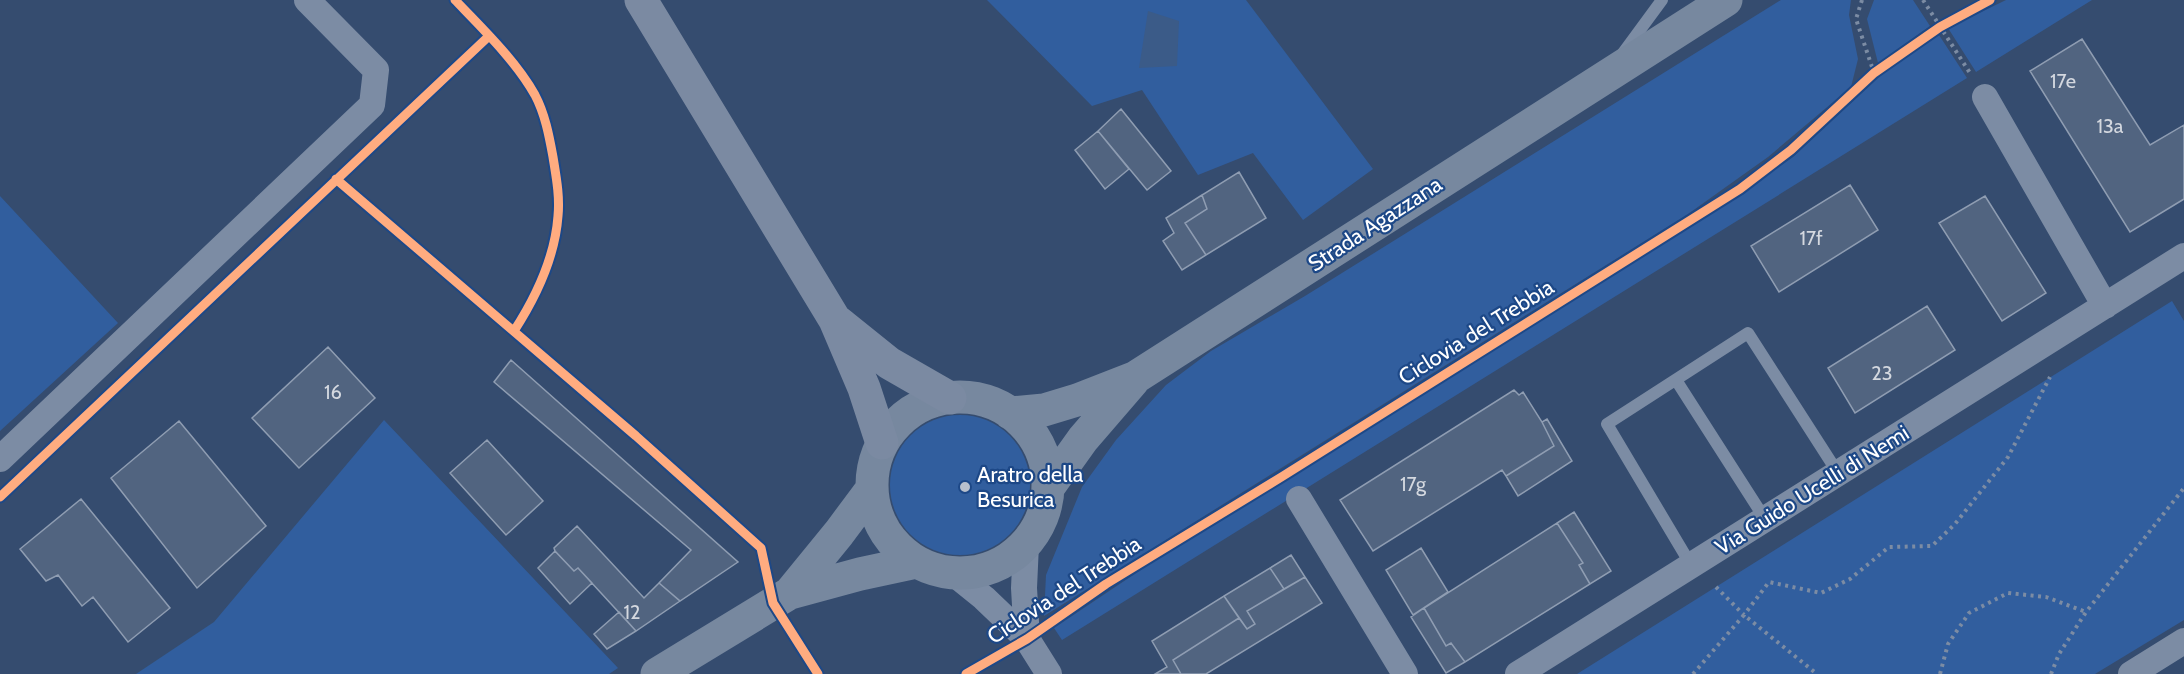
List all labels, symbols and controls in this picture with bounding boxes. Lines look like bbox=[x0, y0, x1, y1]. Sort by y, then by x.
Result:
house number: 17e bbox=[2050, 69, 2076, 93]
house number: 13a bbox=[2097, 114, 2124, 138]
street label: Strada Agazzana bbox=[1303, 170, 1447, 277]
house number: 17f bbox=[1799, 226, 1823, 250]
street label: Ciclovia del Trebbia bbox=[1393, 273, 1559, 391]
house number: 23 bbox=[1871, 361, 1893, 385]
house number: 16 bbox=[324, 380, 342, 404]
street label: Via Guido Ucelli di Nemi bbox=[1710, 419, 1914, 561]
place label: Aratro della Besurica bbox=[977, 461, 1084, 513]
house number: 17g bbox=[1400, 472, 1427, 496]
marker: Aratro della Besurica bbox=[958, 480, 972, 494]
street label: Ciclovia del Trebbia bbox=[982, 530, 1146, 650]
house number: 12 bbox=[624, 600, 641, 624]

